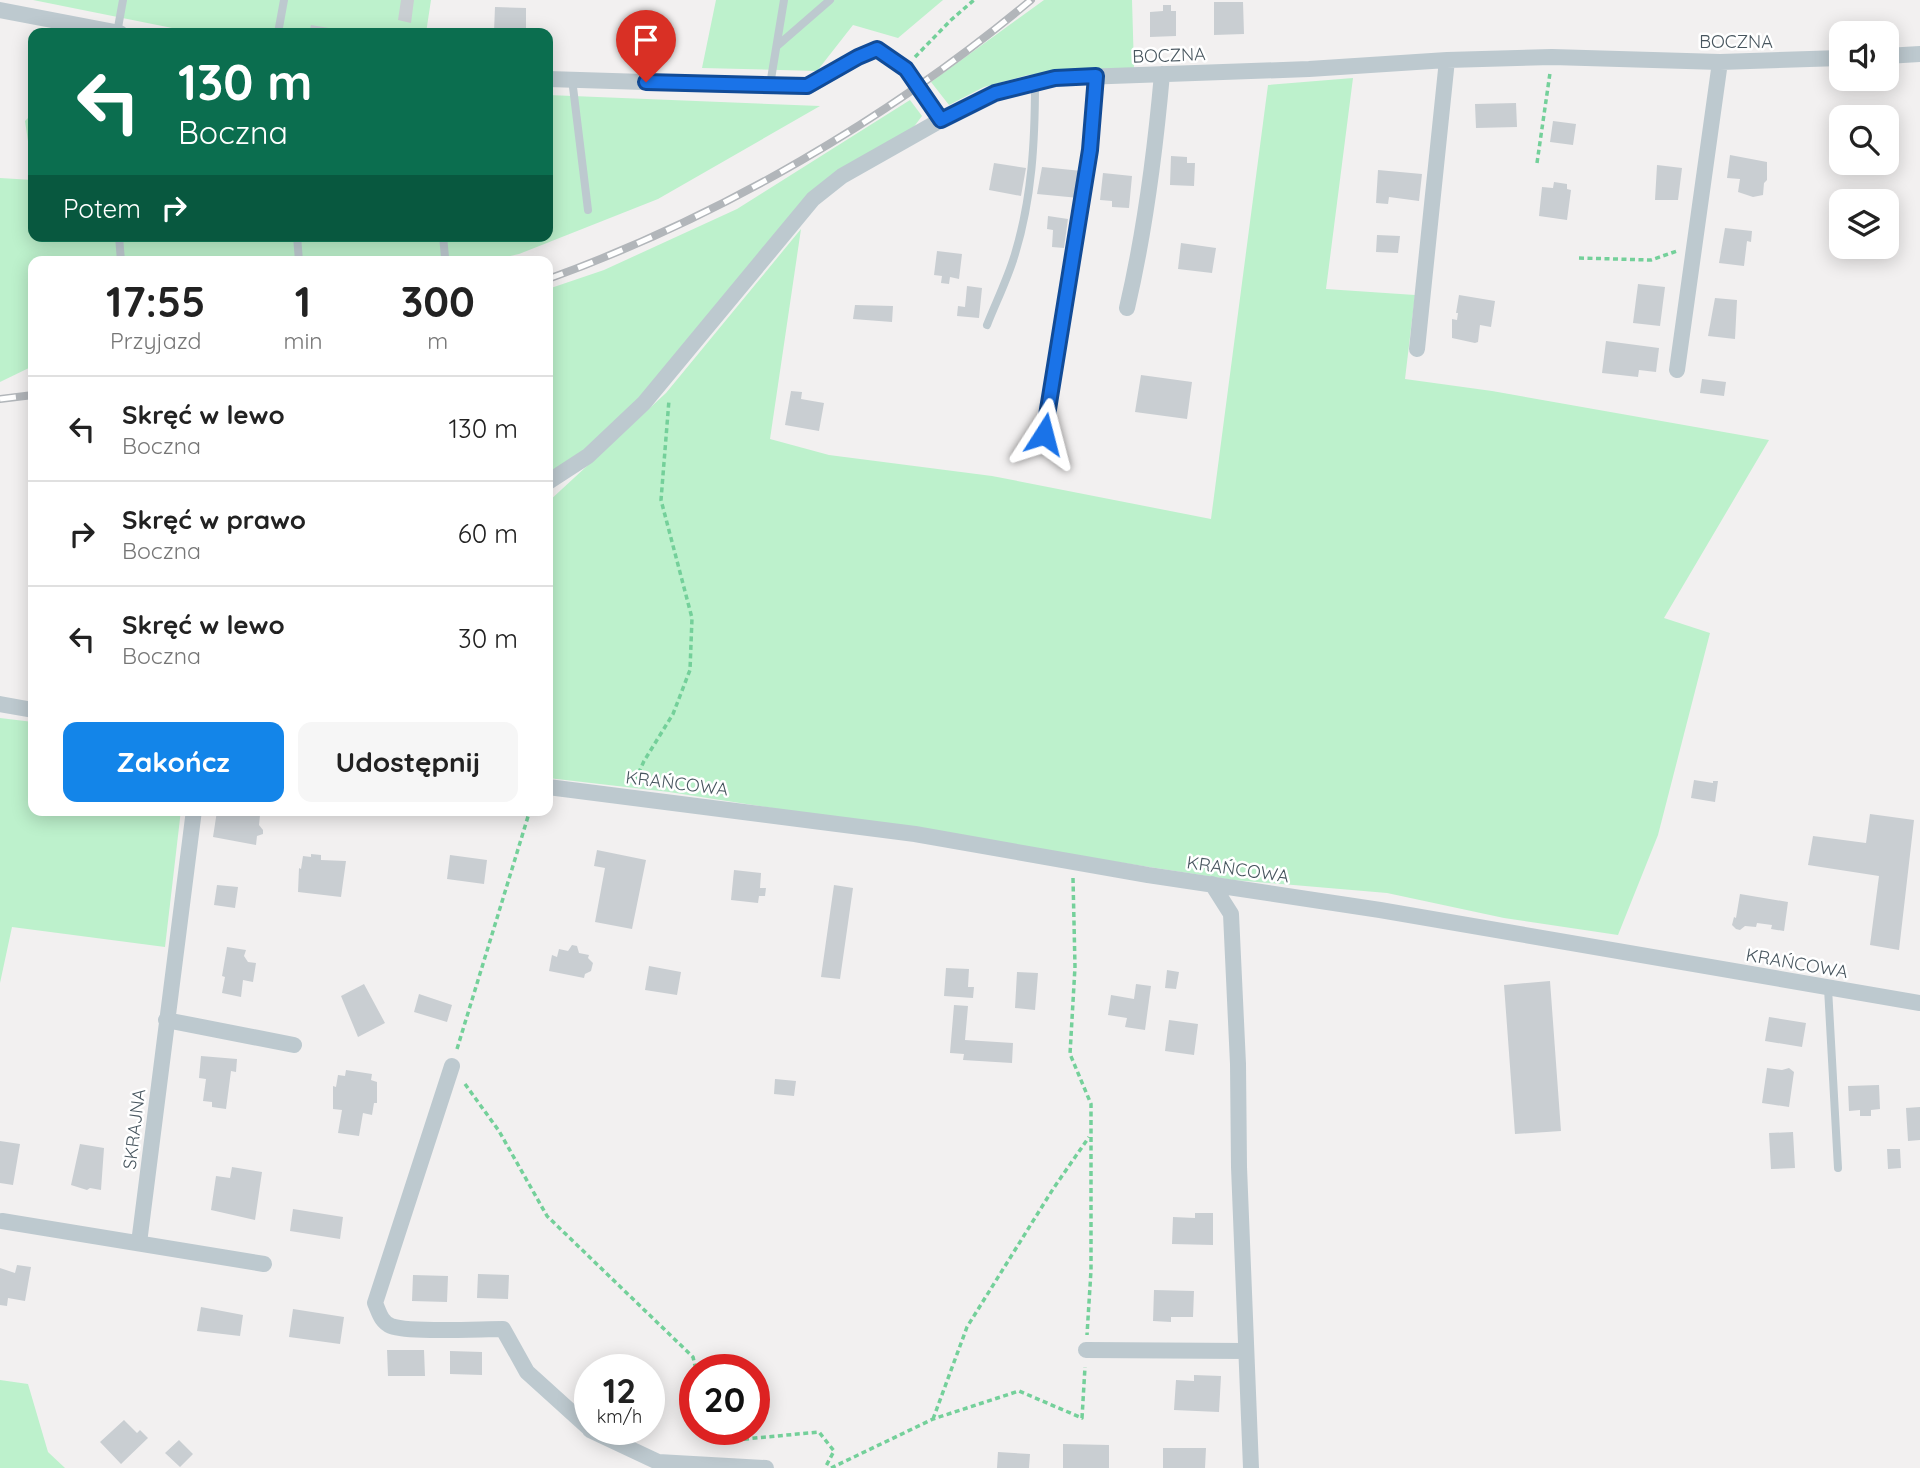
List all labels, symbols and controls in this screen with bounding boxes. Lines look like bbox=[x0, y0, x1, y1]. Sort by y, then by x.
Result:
pin bbox=[616, 10, 676, 82]
icon: arrive bbox=[627, 21, 665, 59]
map controls bbox=[1829, 21, 1899, 259]
button: sound bbox=[1829, 21, 1899, 91]
street label: BOCZNA bbox=[1699, 30, 1773, 53]
street label: BOCZNA bbox=[1132, 42, 1207, 68]
text: 130 m bbox=[178, 51, 312, 112]
icon: left bbox=[63, 56, 154, 147]
button: search bbox=[1829, 105, 1899, 175]
text: Boczna bbox=[178, 112, 288, 152]
icon: right bbox=[155, 189, 193, 227]
button: layers bbox=[1829, 189, 1899, 259]
text: Potem bbox=[63, 192, 141, 225]
text: 17:55 bbox=[106, 275, 205, 328]
text: 1 bbox=[295, 275, 311, 328]
text: 300 bbox=[401, 275, 475, 328]
text: Przyjazd bbox=[110, 326, 201, 355]
text: min bbox=[283, 326, 323, 355]
text: m bbox=[427, 326, 448, 355]
position arrow bbox=[1007, 397, 1081, 471]
text: Skręć w lewo bbox=[122, 398, 285, 431]
icon: left bbox=[63, 410, 101, 448]
text: 130 m bbox=[448, 412, 518, 445]
text: Boczna bbox=[122, 431, 201, 460]
text: Skręć w prawo bbox=[122, 503, 306, 536]
icon: right bbox=[63, 515, 101, 553]
text: 60 m bbox=[458, 517, 518, 550]
text: Boczna bbox=[122, 536, 201, 565]
text: Skręć w lewo bbox=[122, 608, 285, 641]
icon: left bbox=[63, 620, 101, 658]
text: 30 m bbox=[458, 622, 518, 655]
text: Boczna bbox=[122, 641, 201, 670]
button: Zakończ bbox=[63, 722, 284, 802]
button: Udostępnij bbox=[298, 722, 518, 802]
street label: KRAŃCOWA bbox=[624, 765, 730, 801]
street label: KRAŃCOWA bbox=[1185, 850, 1291, 888]
street label: KRAŃCOWA bbox=[1744, 943, 1850, 983]
street label: SKRAJNA bbox=[118, 1087, 150, 1171]
speed limit sign: 20 bbox=[679, 1354, 770, 1445]
text: 12 bbox=[603, 1368, 636, 1412]
text: km/h bbox=[597, 1405, 642, 1428]

